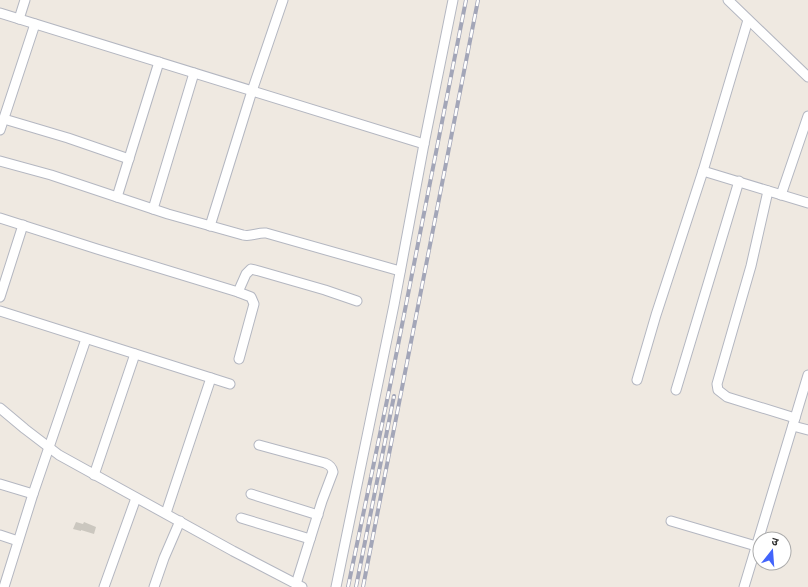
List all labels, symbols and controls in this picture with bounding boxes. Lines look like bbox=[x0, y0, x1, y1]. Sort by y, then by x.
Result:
north arrow bbox=[752, 531, 792, 571]
text: उ bbox=[770, 535, 780, 548]

